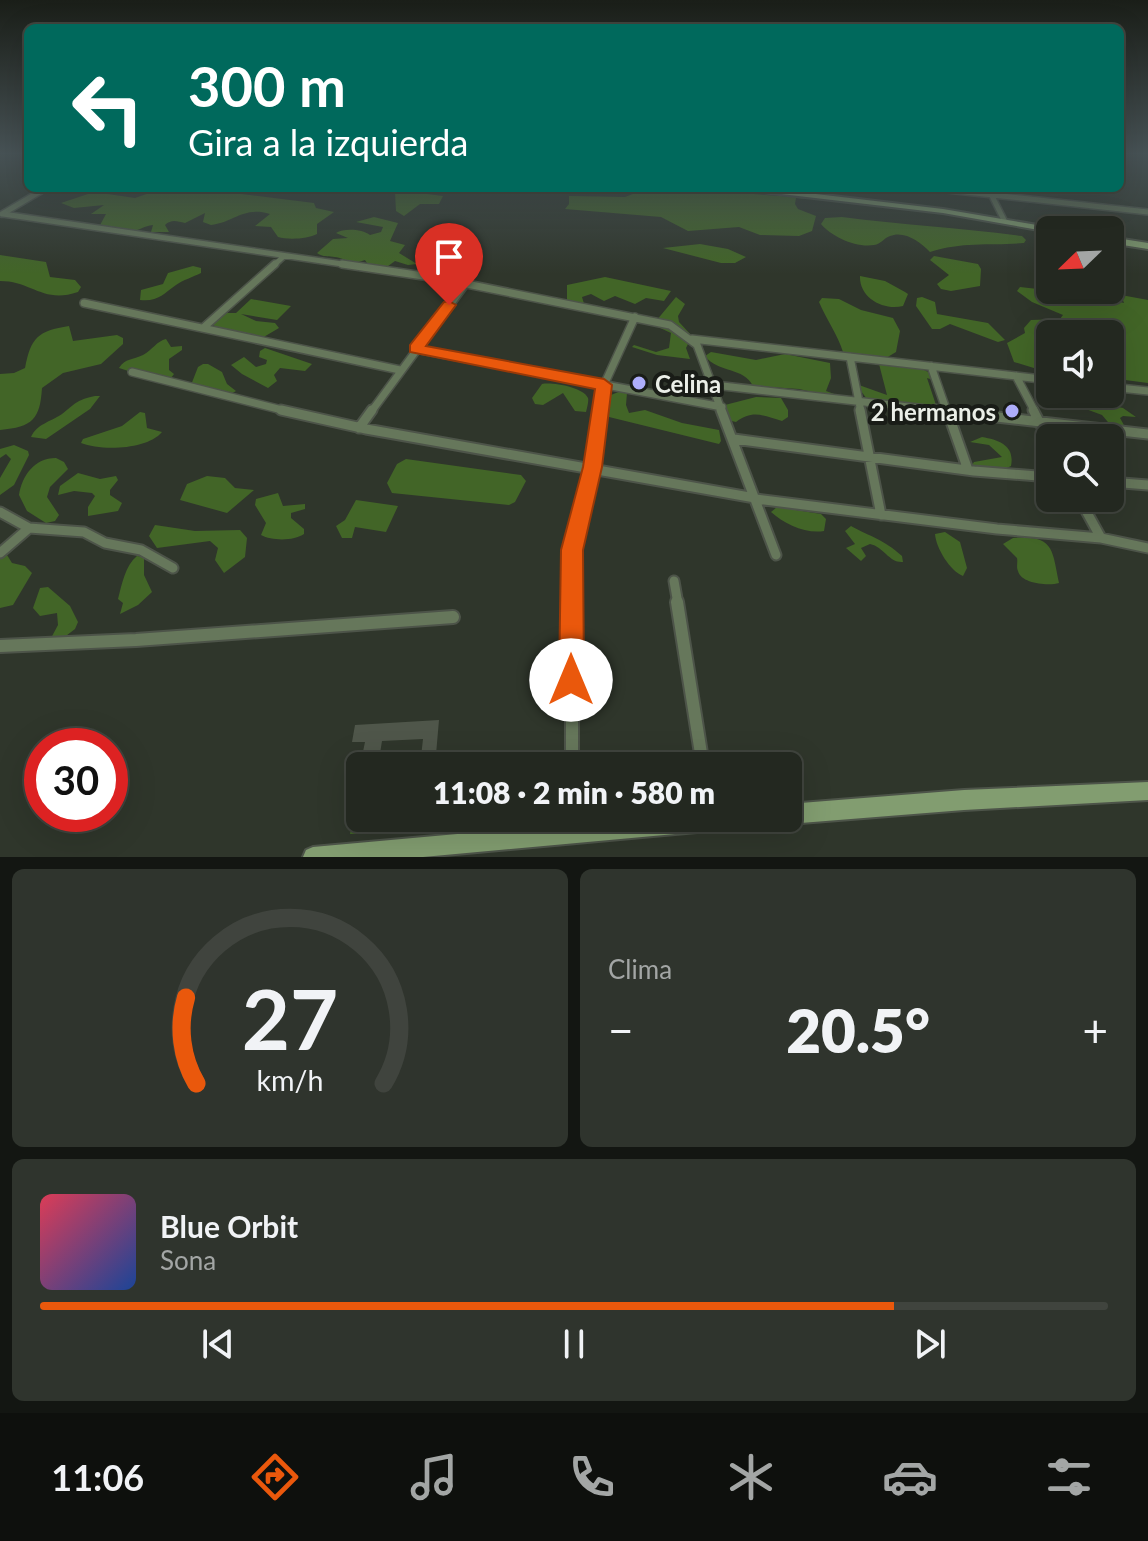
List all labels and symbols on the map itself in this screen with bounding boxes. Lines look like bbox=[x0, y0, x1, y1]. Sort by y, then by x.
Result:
north arrow bbox=[1036, 216, 1124, 304]
pin bbox=[415, 223, 483, 305]
place label: Celina bbox=[655, 369, 721, 398]
marker: Celina bbox=[630, 374, 648, 392]
place label: 2 hermanos bbox=[871, 397, 996, 426]
marker: 2 hermanos bbox=[1003, 402, 1021, 420]
position arrow bbox=[529, 638, 613, 722]
speed limit sign: 30 bbox=[24, 728, 128, 832]

